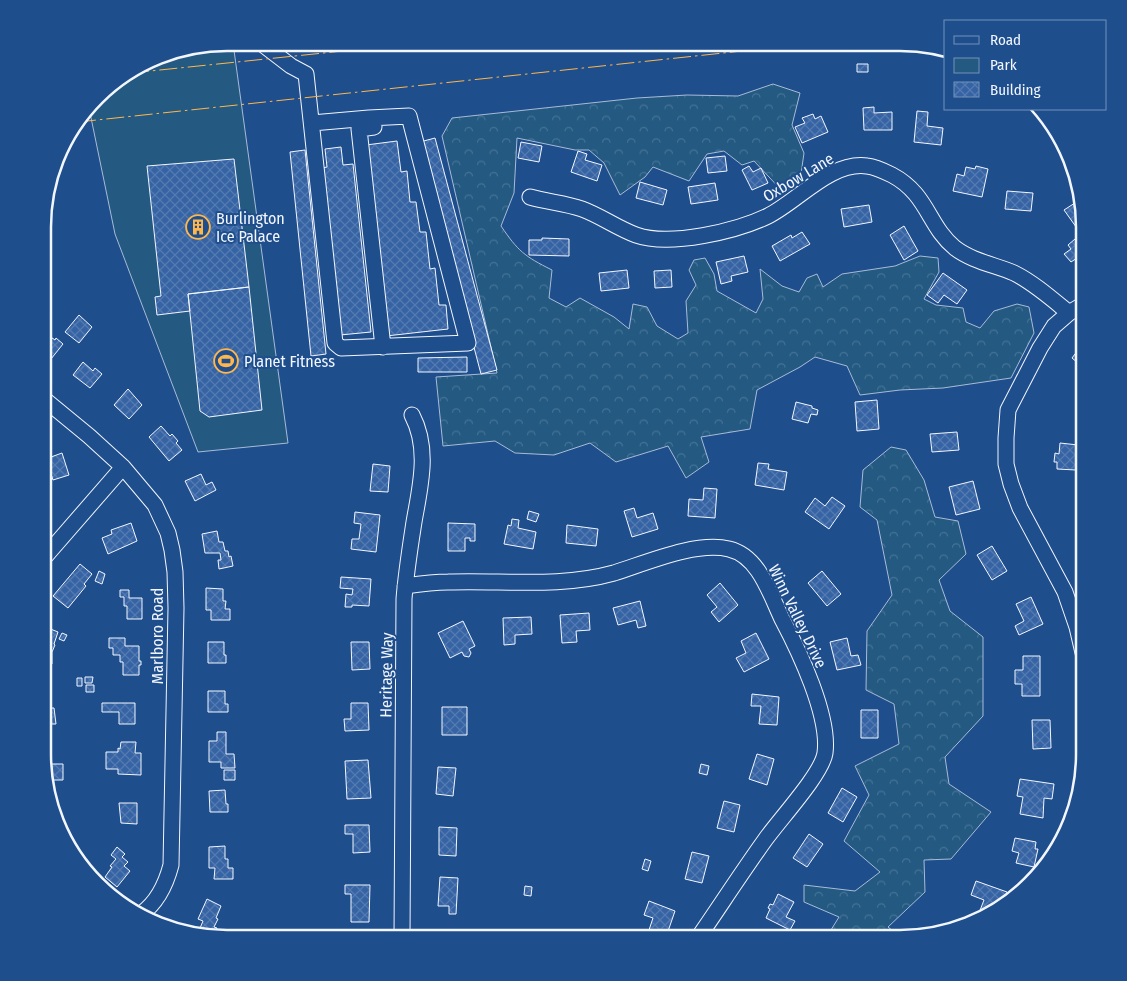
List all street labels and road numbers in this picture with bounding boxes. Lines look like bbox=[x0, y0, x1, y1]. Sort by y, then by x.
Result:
street label: Oxbow Lane bbox=[759, 149, 837, 206]
street label: Winn Valley Drive bbox=[764, 561, 831, 671]
street label: Marlboro Road bbox=[148, 588, 167, 684]
street label: Heritage Way bbox=[376, 631, 397, 718]

